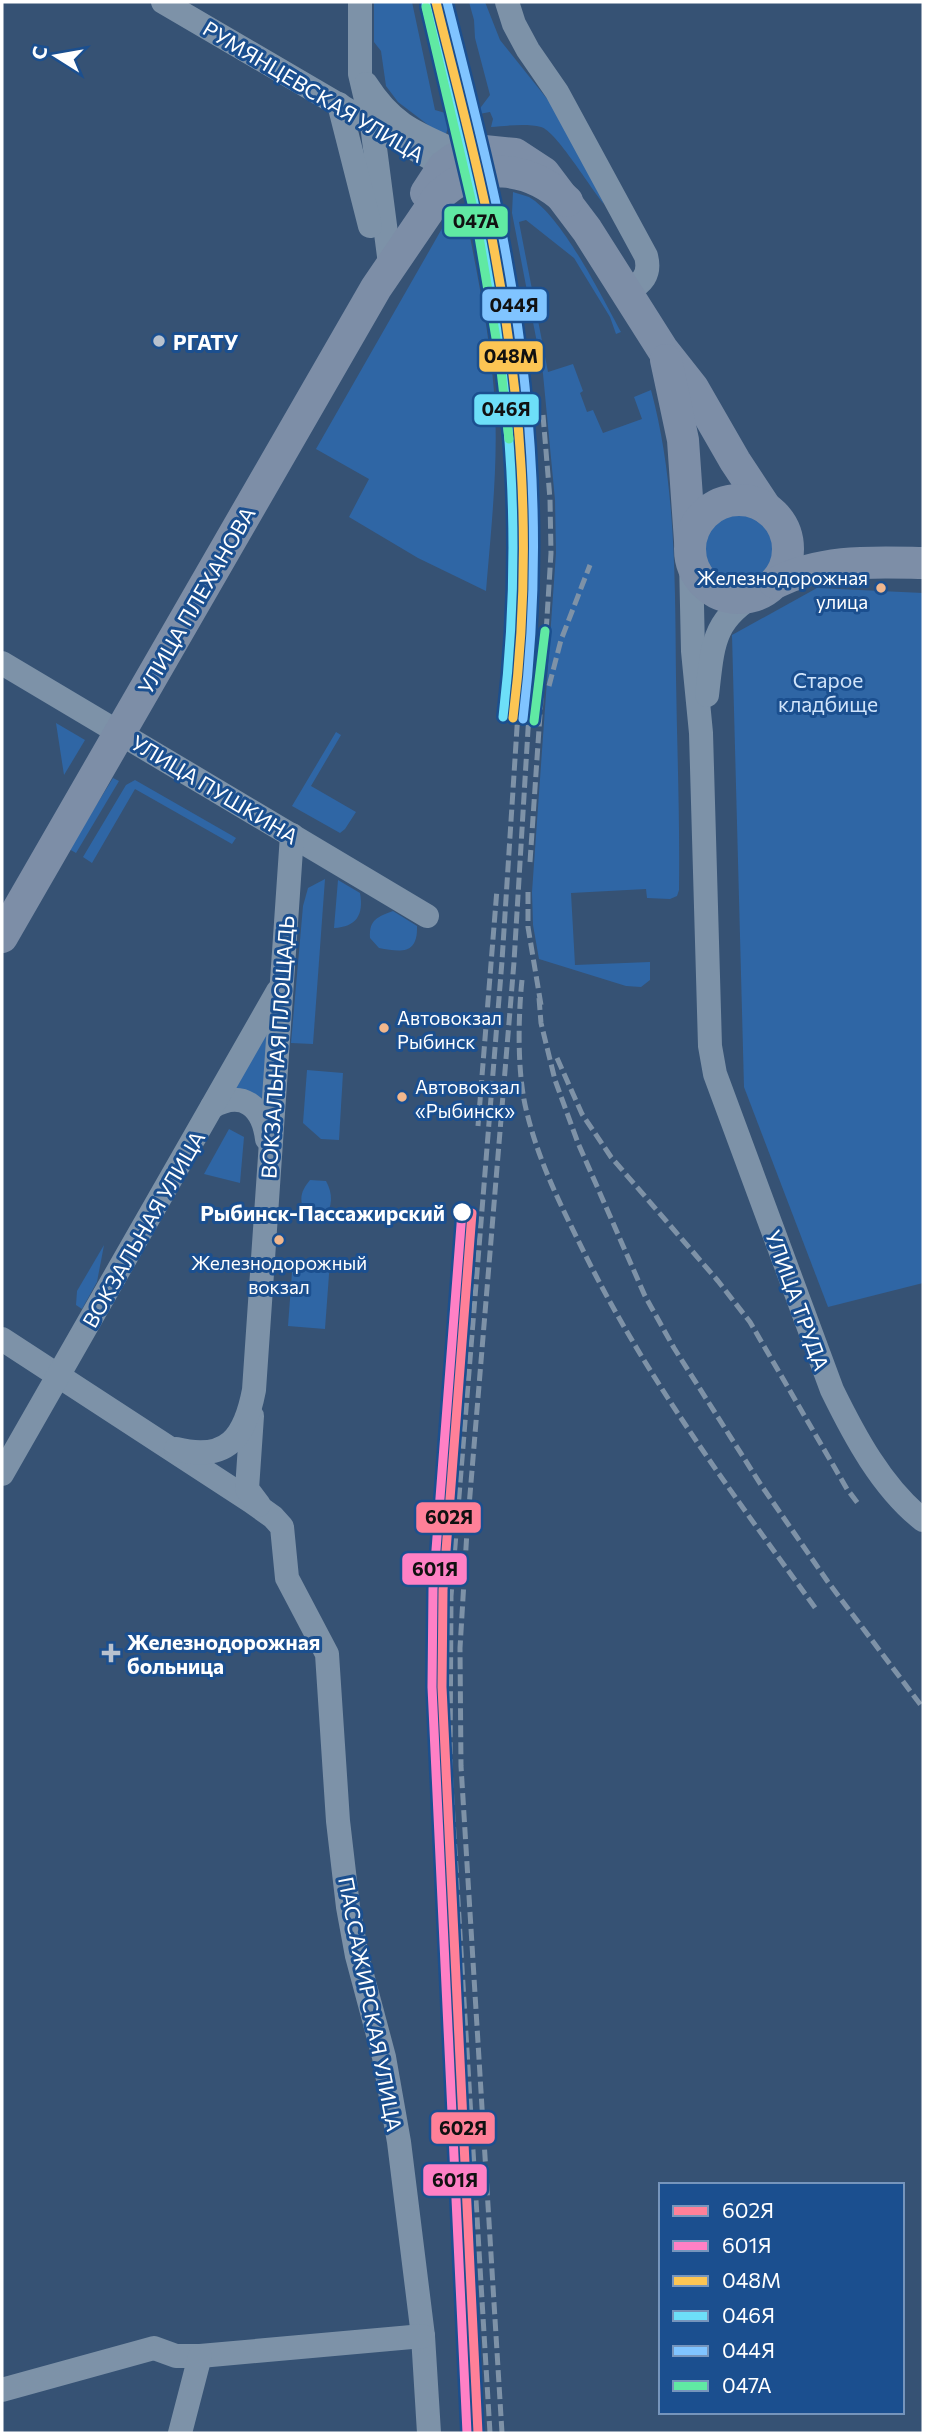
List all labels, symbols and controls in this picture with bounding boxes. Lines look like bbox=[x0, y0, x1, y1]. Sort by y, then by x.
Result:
street label: РУМЯНЦЕВСКАЯ УЛИЦА bbox=[199, 15, 429, 167]
north arrow bbox=[21, 21, 91, 91]
text: С bbox=[26, 44, 51, 61]
line badge: 047А bbox=[443, 205, 509, 238]
text: 047А bbox=[453, 209, 500, 232]
line badge: 044Я bbox=[481, 288, 548, 322]
text: 044Я bbox=[489, 293, 539, 316]
place label: РГАТУ bbox=[173, 329, 239, 354]
marker: РГАТУ bbox=[151, 333, 167, 349]
line badge: 048М bbox=[478, 340, 544, 373]
text: 048М bbox=[484, 344, 538, 367]
line badge: 046Я bbox=[473, 393, 540, 426]
text: 046Я bbox=[481, 397, 531, 420]
street label: УЛИЦА ПЛЕХАНОВА bbox=[132, 502, 260, 698]
place label: Железнодорожная улица bbox=[697, 566, 868, 613]
marker: Железнодорожная улица bbox=[874, 581, 888, 595]
park label: Старое кладбище bbox=[778, 667, 878, 716]
street label: УЛИЦА ПУШКИНА bbox=[127, 729, 303, 849]
street label: ВОКЗАЛЬНАЯ ПЛОЩАДЬ bbox=[255, 915, 299, 1179]
place label: Автовокзал Рыбинск bbox=[397, 1006, 502, 1053]
marker: Автовокзал Рыбинск bbox=[377, 1021, 391, 1035]
place label: Автовокзал «Рыбинск» bbox=[415, 1075, 520, 1122]
marker: Автовокзал «Рыбинск» bbox=[395, 1090, 409, 1104]
street label: ВОКЗАЛЬНАЯ УЛИЦА bbox=[76, 1126, 210, 1332]
place label: Рыбинск-Пассажирский bbox=[200, 1200, 445, 1225]
marker: Рыбинск-Пассажирский bbox=[451, 1201, 473, 1223]
street label: УЛИЦА ТРУДА bbox=[761, 1226, 835, 1374]
marker: Железнодорожный вокзал bbox=[272, 1233, 286, 1247]
place label: Железнодорожный вокзал bbox=[191, 1251, 367, 1298]
line badge: 602Я bbox=[415, 1501, 482, 1534]
text: 602Я bbox=[425, 1505, 473, 1528]
line badge: 601Я bbox=[401, 1552, 468, 1586]
text: 601Я bbox=[412, 1557, 458, 1580]
place label: Железнодорожная больница bbox=[127, 1629, 320, 1678]
marker: Железнодорожная больница bbox=[101, 1643, 121, 1663]
street label: ПАССАЖИРСКАЯ УЛИЦА bbox=[334, 1875, 408, 2133]
line badge: 602Я bbox=[430, 2111, 496, 2145]
text: 602Я bbox=[439, 2116, 487, 2139]
line badge: 601Я bbox=[422, 2163, 488, 2197]
text: 601Я bbox=[432, 2168, 478, 2191]
legend bbox=[659, 2183, 904, 2414]
text: 602Я bbox=[722, 2197, 774, 2222]
text: 601Я bbox=[722, 2232, 771, 2257]
text: 048М bbox=[722, 2267, 781, 2292]
text: 046Я bbox=[722, 2302, 775, 2327]
text: 044Я bbox=[722, 2337, 775, 2362]
text: 047А bbox=[722, 2372, 772, 2397]

